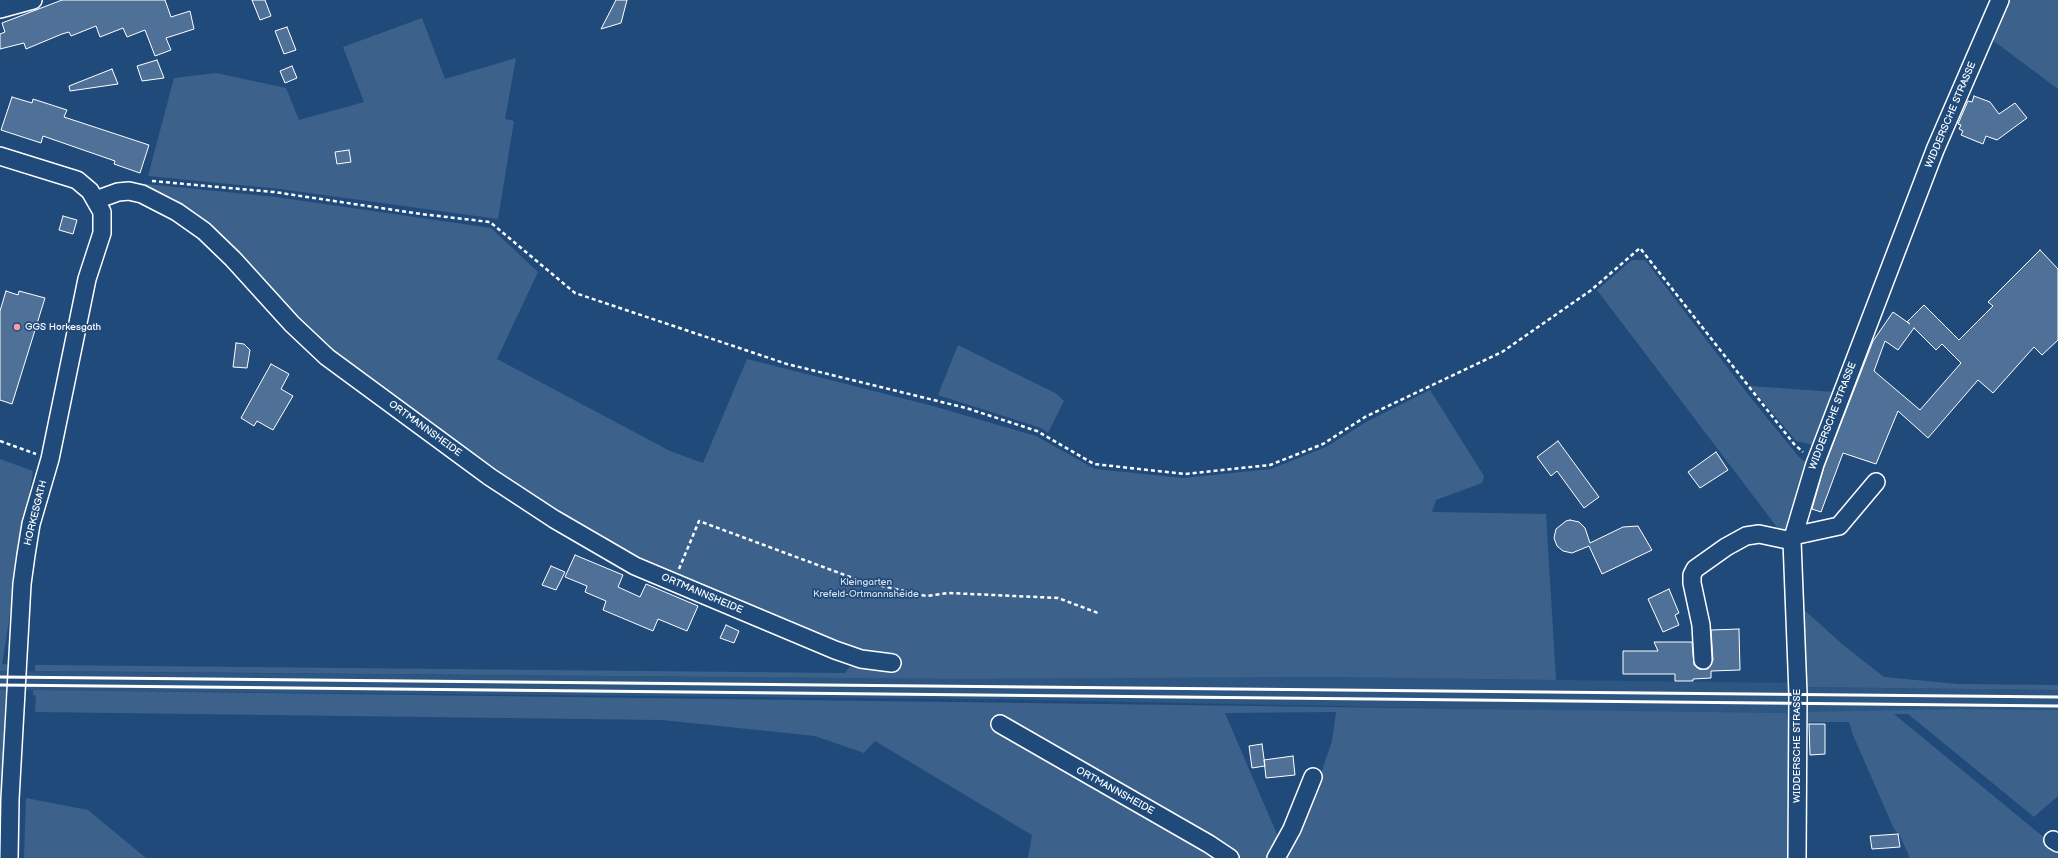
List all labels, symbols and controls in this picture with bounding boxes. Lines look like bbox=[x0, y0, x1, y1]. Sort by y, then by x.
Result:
street label: WIDDERSCHE STRASSE bbox=[1923, 60, 1979, 170]
place label: GGS Horkesgath bbox=[25, 321, 101, 333]
marker: GGS Horkesgath bbox=[12, 322, 22, 332]
street label: WIDDERSCHE STRASSE bbox=[1807, 361, 1859, 471]
street label: ORTMANNSHEIDE bbox=[386, 398, 464, 460]
street label: HORKESGATH bbox=[22, 479, 50, 547]
street label: ORTMANNSHEIDE bbox=[659, 571, 745, 617]
park label: Kleingarten Krefeld-Ortmannsheide bbox=[813, 576, 919, 600]
street label: WIDDERSCHE STRASSE bbox=[1791, 689, 1803, 803]
street label: ORTMANNSHEIDE bbox=[1074, 765, 1156, 817]

